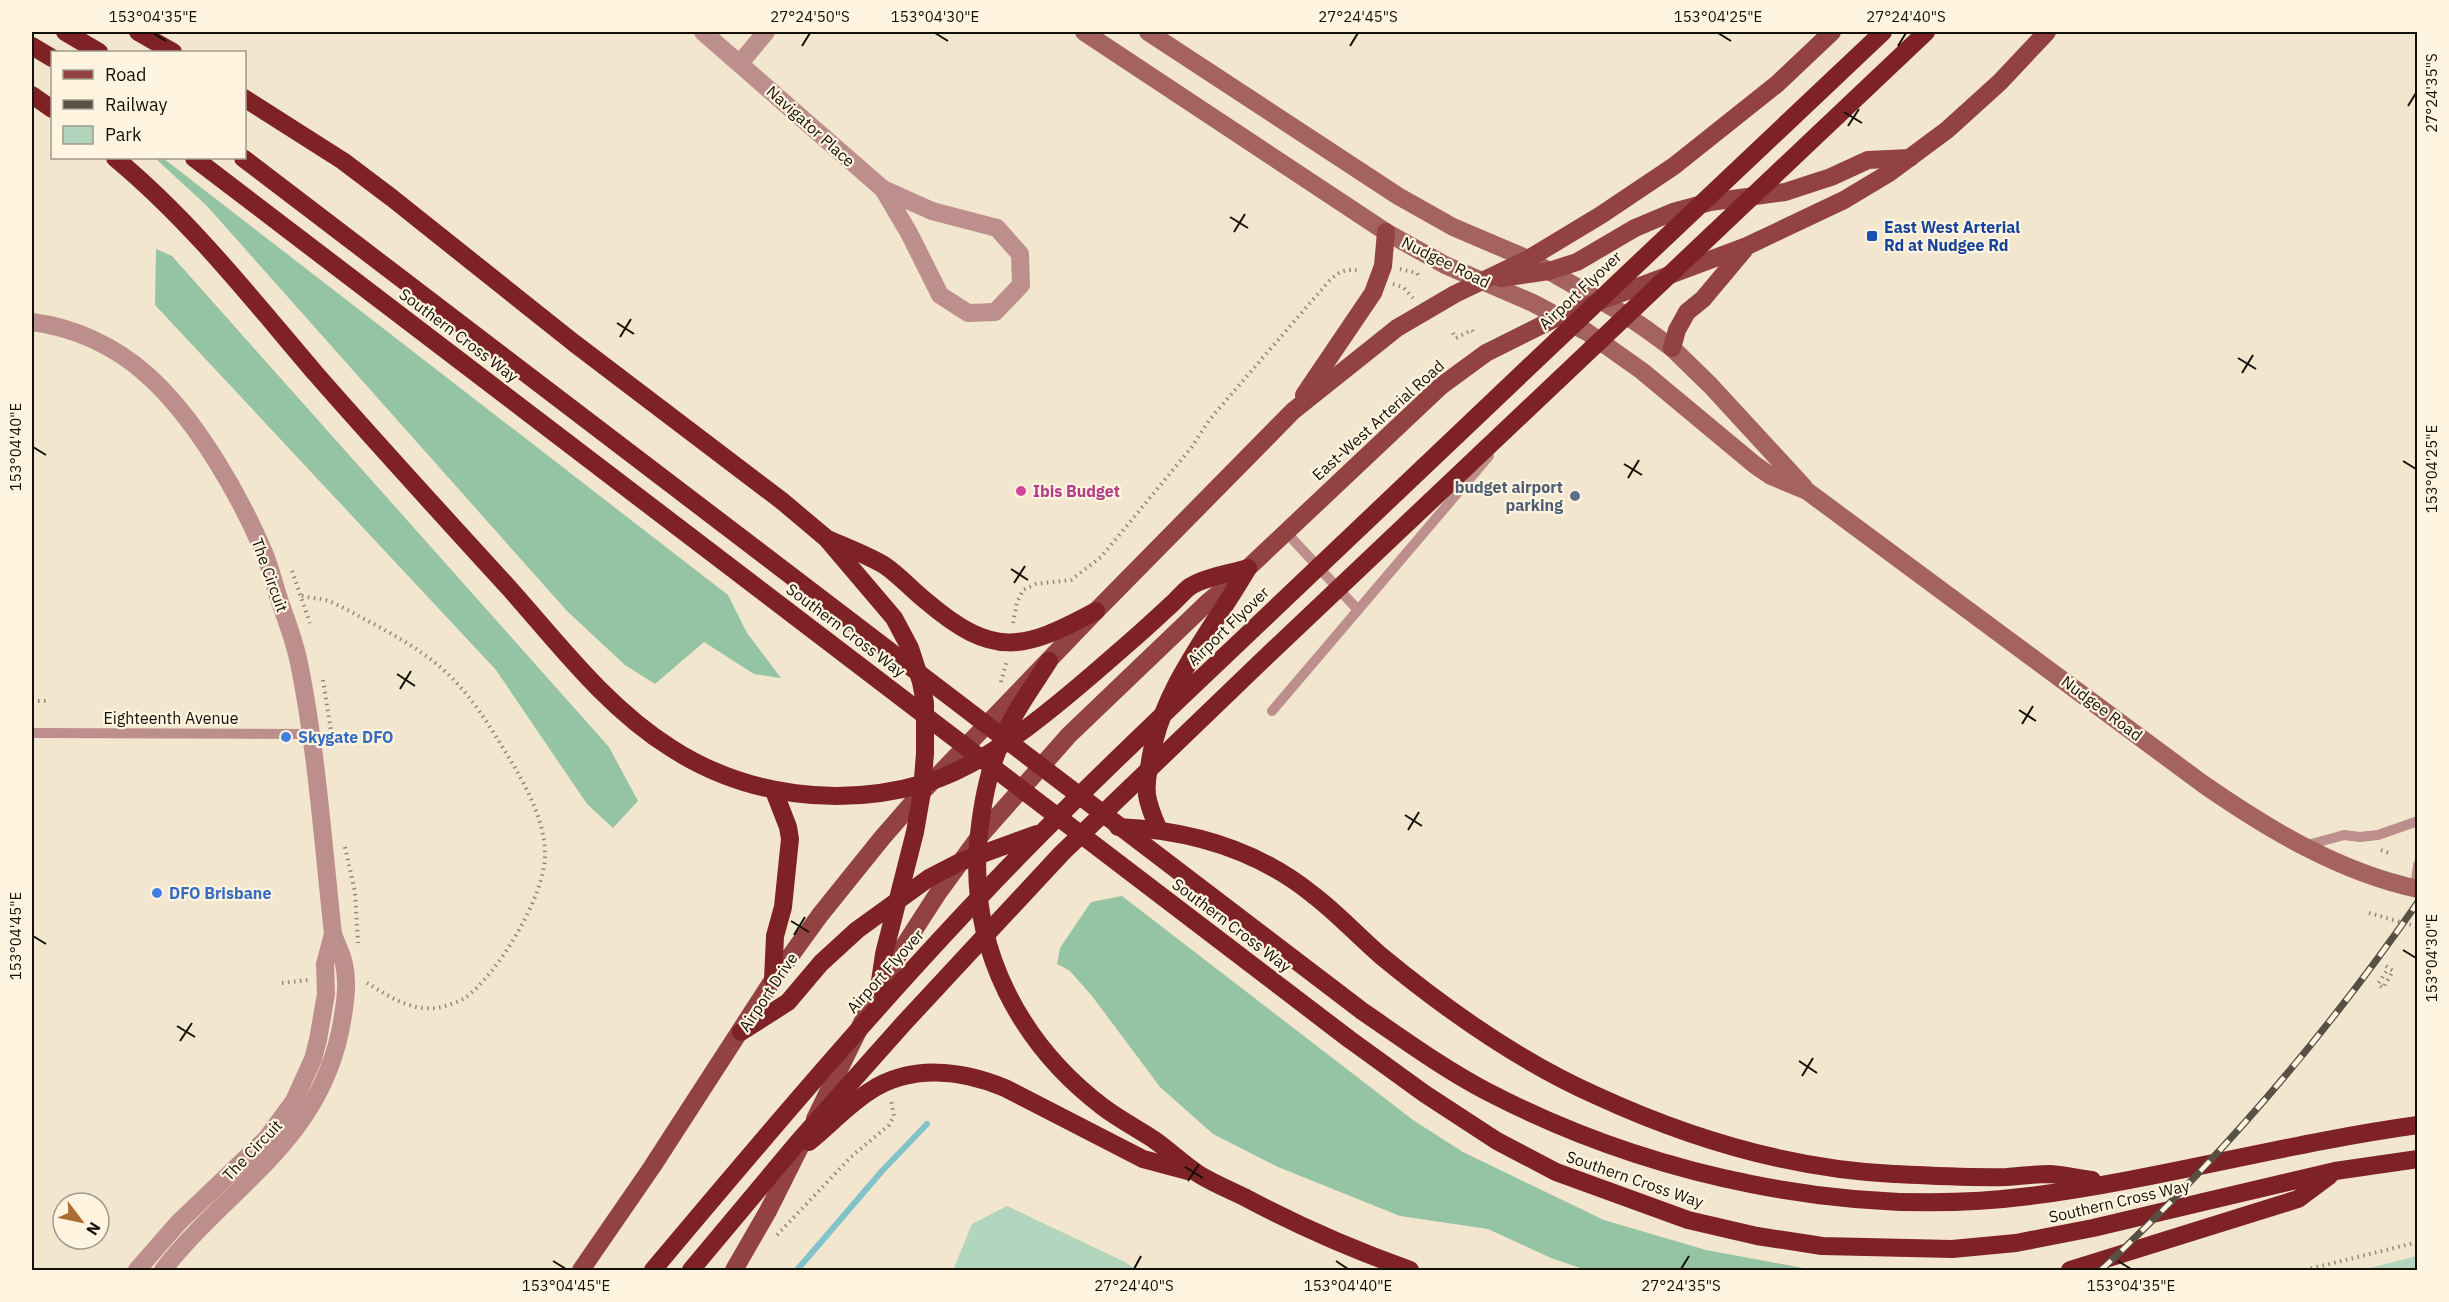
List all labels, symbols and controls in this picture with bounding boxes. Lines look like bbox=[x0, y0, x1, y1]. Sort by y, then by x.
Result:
text: 153°04'35"E bbox=[109, 7, 197, 26]
text: 27°24'50"S bbox=[770, 7, 850, 26]
text: 153°04'30"E bbox=[891, 7, 979, 26]
text: 27°24'45"S bbox=[1318, 7, 1398, 26]
text: 153°04'25"E bbox=[1674, 7, 1762, 26]
text: 27°24'40"S bbox=[1866, 7, 1946, 26]
legend bbox=[51, 51, 246, 159]
text: 27°24'35"S bbox=[2422, 53, 2441, 133]
text: Road bbox=[105, 63, 146, 86]
street label: Navigator Place bbox=[763, 81, 859, 171]
text: Railway bbox=[105, 93, 167, 116]
text: Park bbox=[105, 123, 142, 146]
place label: East West Arterial Rd at Nudgee Rd bbox=[1884, 217, 2020, 255]
marker: East West Arterial Rd at Nudgee Rd bbox=[1865, 229, 1879, 243]
street label: Nudgee Road bbox=[1398, 232, 1494, 292]
street label: Airport Flyover bbox=[1534, 246, 1626, 333]
street label: Southern Cross Way bbox=[395, 284, 523, 386]
street label: East-West Arterial Road bbox=[1308, 355, 1448, 485]
text: 153°04'40"E bbox=[6, 403, 25, 491]
text: 153°04'25"E bbox=[2422, 425, 2441, 513]
place label: budget airport parking bbox=[1455, 477, 1563, 515]
place label: Ibis Budget bbox=[1033, 481, 1120, 501]
marker: Ibis Budget bbox=[1014, 484, 1028, 498]
marker: budget airport parking bbox=[1568, 489, 1582, 503]
street label: The Circuit bbox=[247, 535, 293, 615]
street label: Southern Cross Way bbox=[782, 579, 910, 681]
street label: Airport Flyover bbox=[1183, 582, 1273, 670]
street label: Nudgee Road bbox=[2058, 671, 2146, 745]
street label: Eighteenth Avenue bbox=[104, 708, 239, 728]
place label: Skygate DFO bbox=[298, 727, 393, 747]
marker: Skygate DFO bbox=[279, 730, 293, 744]
street label: Southern Cross Way bbox=[1168, 874, 1296, 976]
place label: DFO Brisbane bbox=[169, 883, 271, 903]
marker: DFO Brisbane bbox=[150, 886, 164, 900]
text: 153°04'45"E bbox=[6, 892, 25, 980]
text: 153°04'30"E bbox=[2422, 914, 2441, 1002]
street label: Airport Flyover bbox=[842, 925, 928, 1017]
street label: Airport Drive bbox=[734, 949, 802, 1035]
street label: The Circuit bbox=[218, 1115, 286, 1185]
street label: Southern Cross Way bbox=[1564, 1146, 1706, 1212]
street label: Southern Cross Way bbox=[2047, 1175, 2191, 1227]
north arrow bbox=[51, 1191, 111, 1251]
text: N bbox=[82, 1219, 105, 1239]
text: 153°04'45"E bbox=[522, 1276, 610, 1295]
text: 27°24'40"S bbox=[1094, 1276, 1174, 1295]
text: 153°04'40"E bbox=[1304, 1276, 1392, 1295]
text: 27°24'35"S bbox=[1641, 1276, 1721, 1295]
text: 153°04'35"E bbox=[2087, 1276, 2175, 1295]

